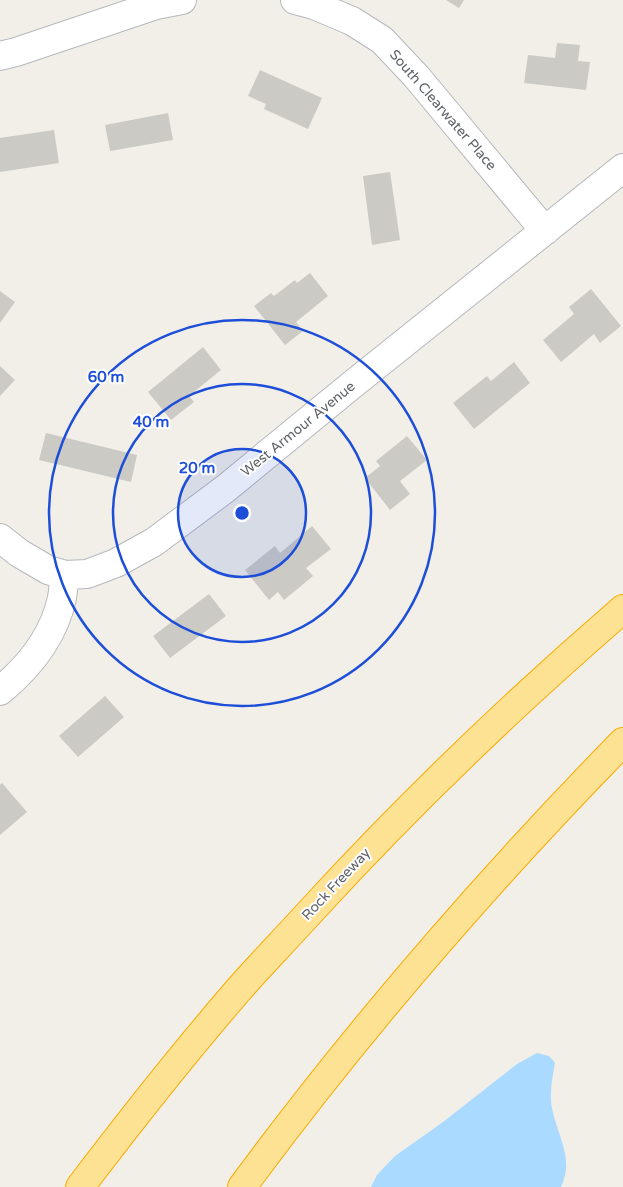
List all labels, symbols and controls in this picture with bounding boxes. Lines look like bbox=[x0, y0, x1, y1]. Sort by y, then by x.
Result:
street label: South Clearwater Place bbox=[386, 46, 500, 174]
text: 60 m bbox=[88, 368, 124, 386]
street label: West Armour Avenue bbox=[238, 378, 359, 480]
text: 40 m bbox=[133, 413, 169, 431]
text: 20 m bbox=[179, 459, 215, 477]
centre of rings bbox=[233, 504, 251, 522]
street label: Rock Freeway bbox=[298, 844, 374, 924]

